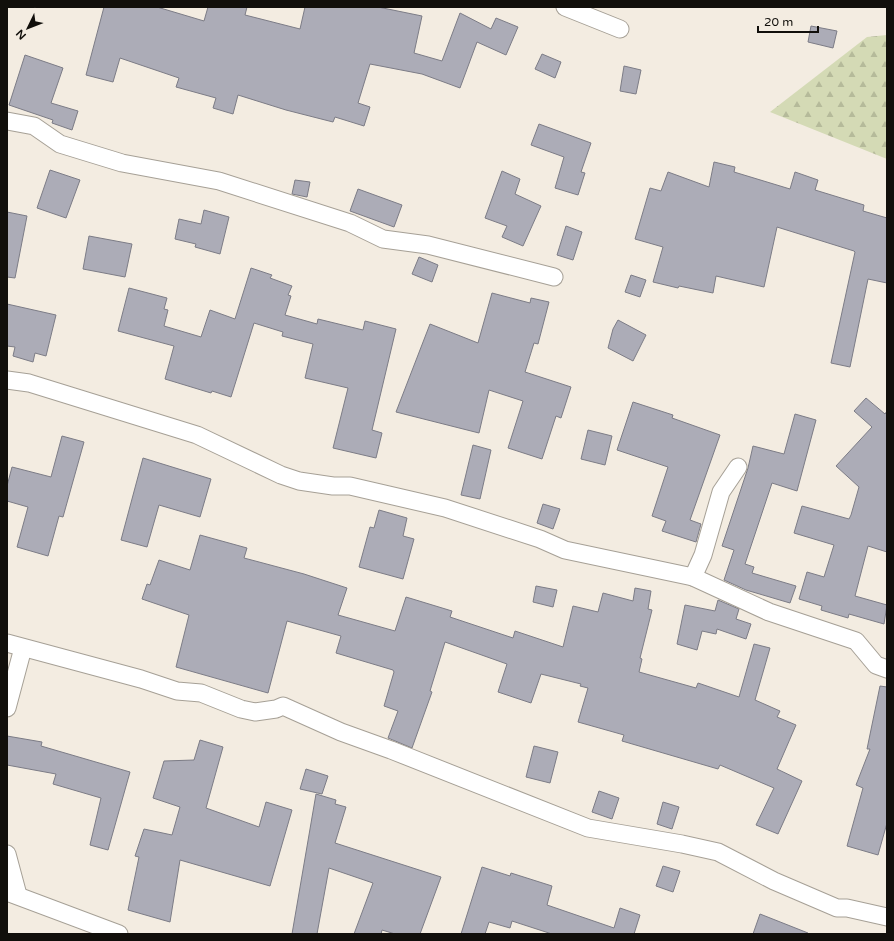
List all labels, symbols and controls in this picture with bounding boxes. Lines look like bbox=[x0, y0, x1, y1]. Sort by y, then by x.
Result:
north arrow bbox=[8, 8, 48, 48]
scale bar bbox=[758, 8, 818, 34]
text: 20 m bbox=[764, 15, 793, 29]
text: N bbox=[13, 27, 29, 42]

